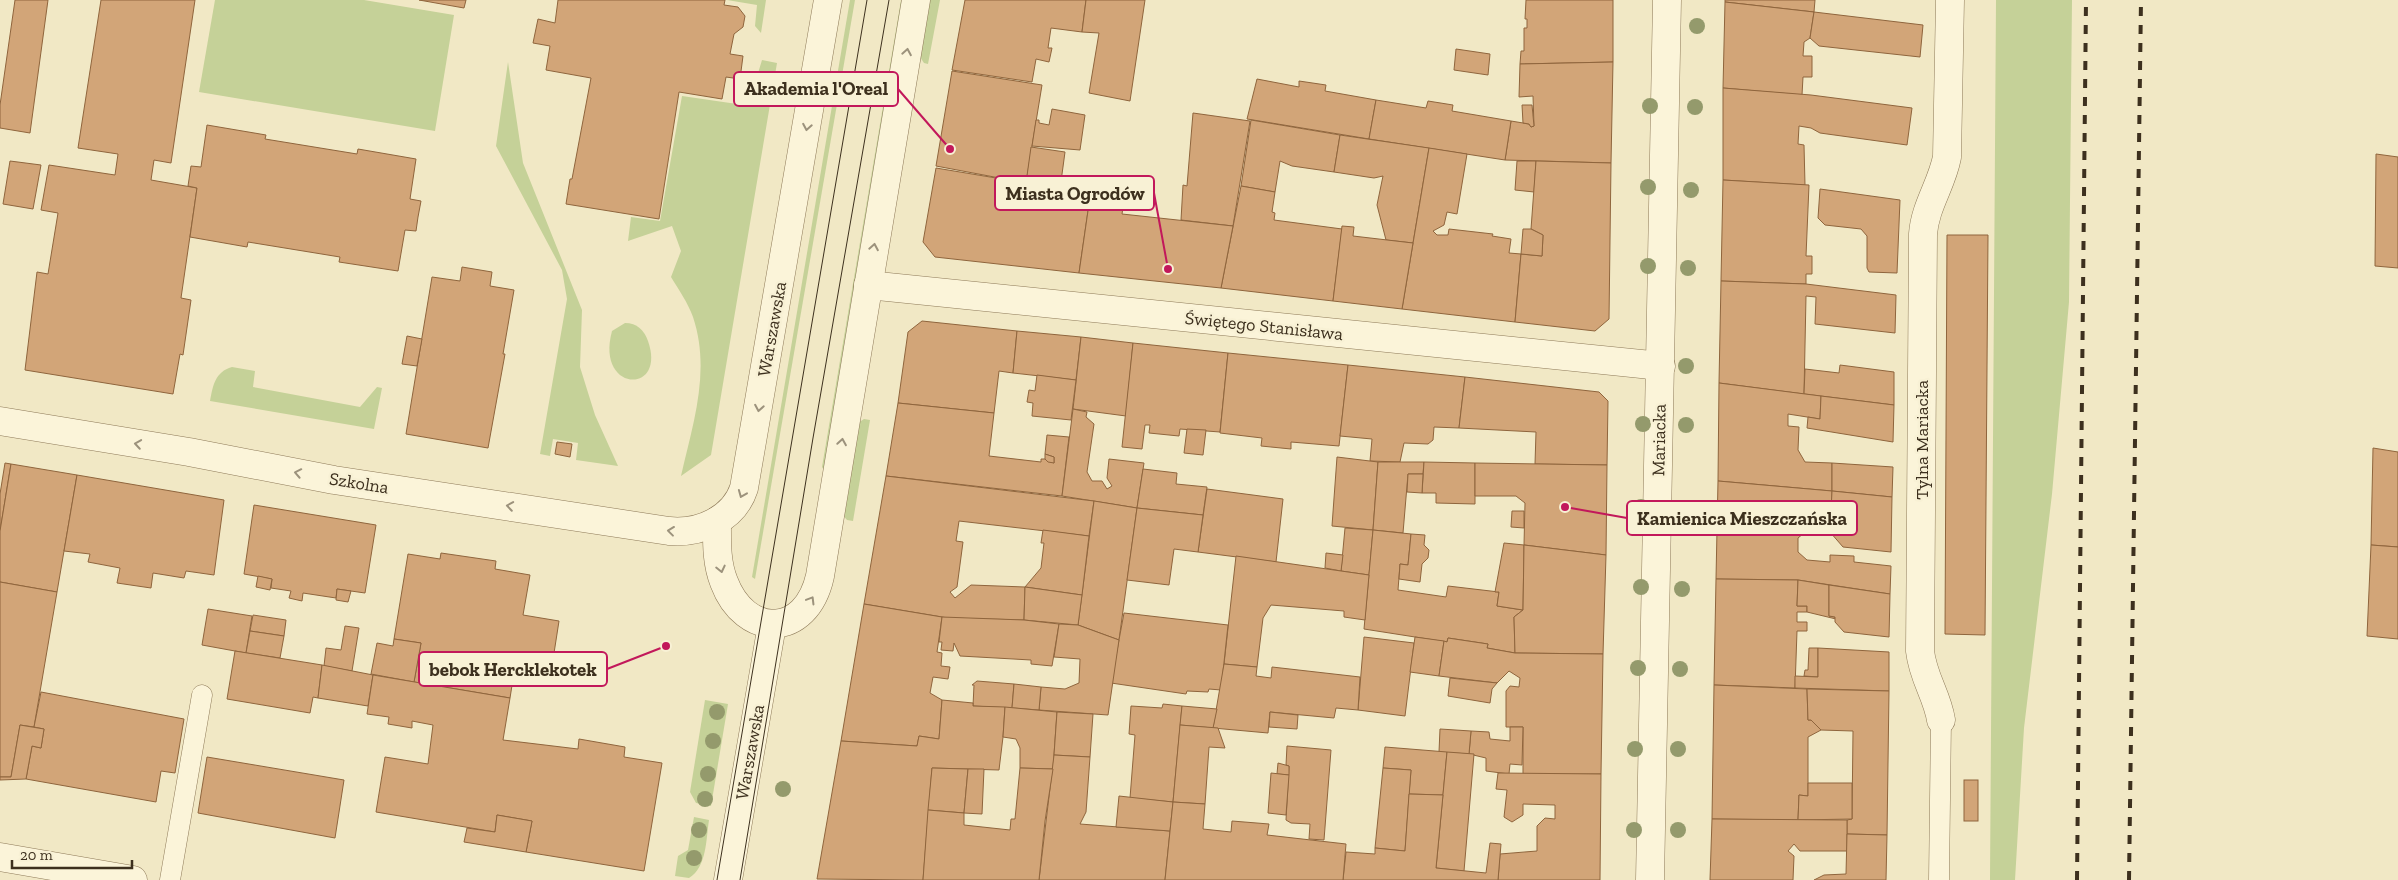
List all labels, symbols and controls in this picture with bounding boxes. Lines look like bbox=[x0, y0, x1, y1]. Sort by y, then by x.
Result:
one-way arrow bbox=[902, 48, 912, 57]
callout: Akademia l'Oreal bbox=[734, 72, 898, 106]
text: Akademia l'Oreal bbox=[744, 77, 889, 100]
one-way arrow bbox=[802, 123, 812, 132]
callout: Miasta Ogrodów bbox=[995, 176, 1154, 210]
text: Miasta Ogrodów bbox=[1005, 182, 1145, 205]
one-way arrow bbox=[869, 243, 879, 251]
street label: Warszawska bbox=[753, 279, 791, 378]
street label: Świętego Stanisława bbox=[1184, 307, 1345, 345]
street label: Tylna Mariacka bbox=[1911, 380, 1933, 500]
street label: Mariacka bbox=[1647, 403, 1671, 476]
one-way arrow bbox=[754, 404, 764, 413]
one-way arrow bbox=[836, 437, 846, 446]
one-way arrow bbox=[134, 439, 142, 449]
street label: Szkolna bbox=[328, 467, 391, 499]
one-way arrow bbox=[293, 468, 302, 478]
one-way arrow bbox=[737, 489, 748, 498]
callout: Kamienica Mieszczańska bbox=[1627, 501, 1857, 535]
one-way arrow bbox=[506, 502, 514, 512]
text: Kamienica Mieszczańska bbox=[1637, 507, 1848, 530]
one-way arrow bbox=[666, 526, 674, 537]
one-way arrow bbox=[715, 565, 726, 574]
one-way arrow bbox=[805, 597, 815, 606]
callout: bebok Hercklekotek bbox=[419, 652, 607, 686]
text: bebok Hercklekotek bbox=[428, 658, 597, 681]
street label: Warszawska bbox=[731, 702, 769, 801]
scale bar bbox=[12, 838, 132, 870]
text: 20 m bbox=[20, 846, 53, 864]

